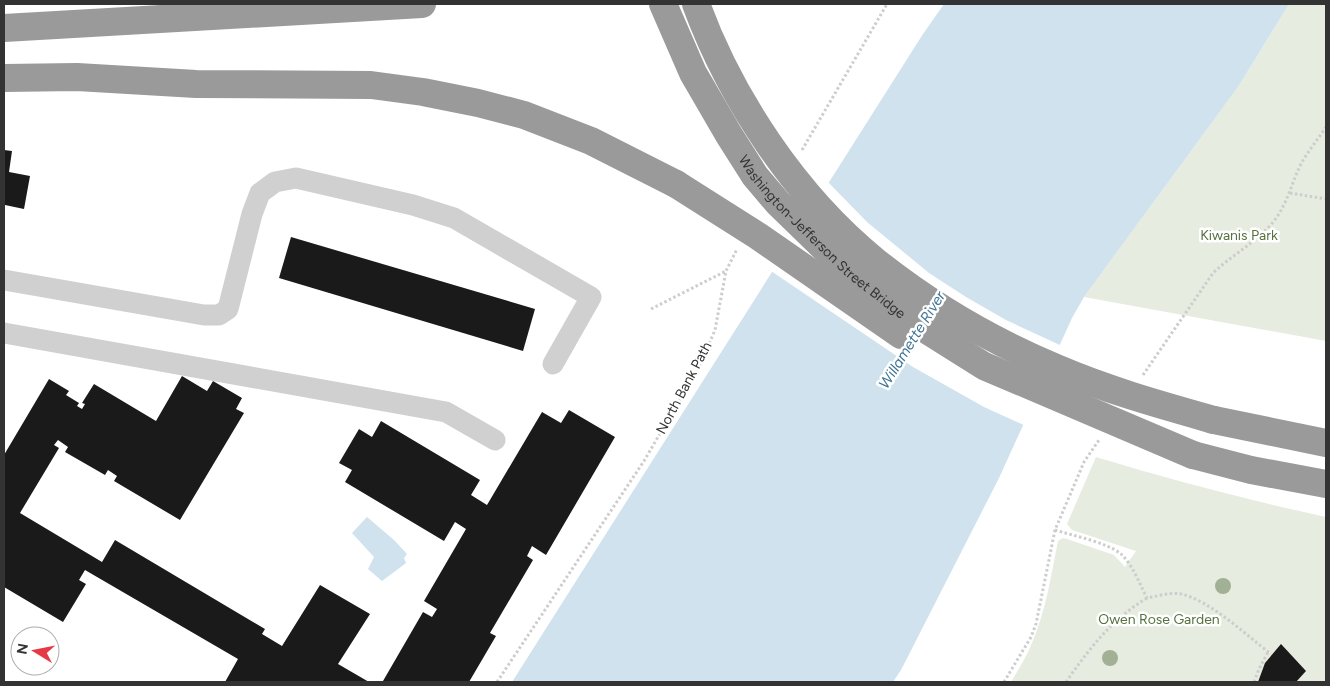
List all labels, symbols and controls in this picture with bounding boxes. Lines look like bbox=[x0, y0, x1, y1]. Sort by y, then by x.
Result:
street label: Washington-Jefferson Street Bridge bbox=[735, 152, 909, 322]
park label: Kiwanis Park bbox=[1200, 227, 1278, 244]
water label: Willamette River bbox=[875, 287, 950, 392]
street label: North Bank Path bbox=[653, 339, 716, 437]
park label: Owen Rose Garden bbox=[1098, 611, 1220, 628]
north arrow bbox=[10, 626, 60, 676]
text: N bbox=[13, 642, 32, 656]

